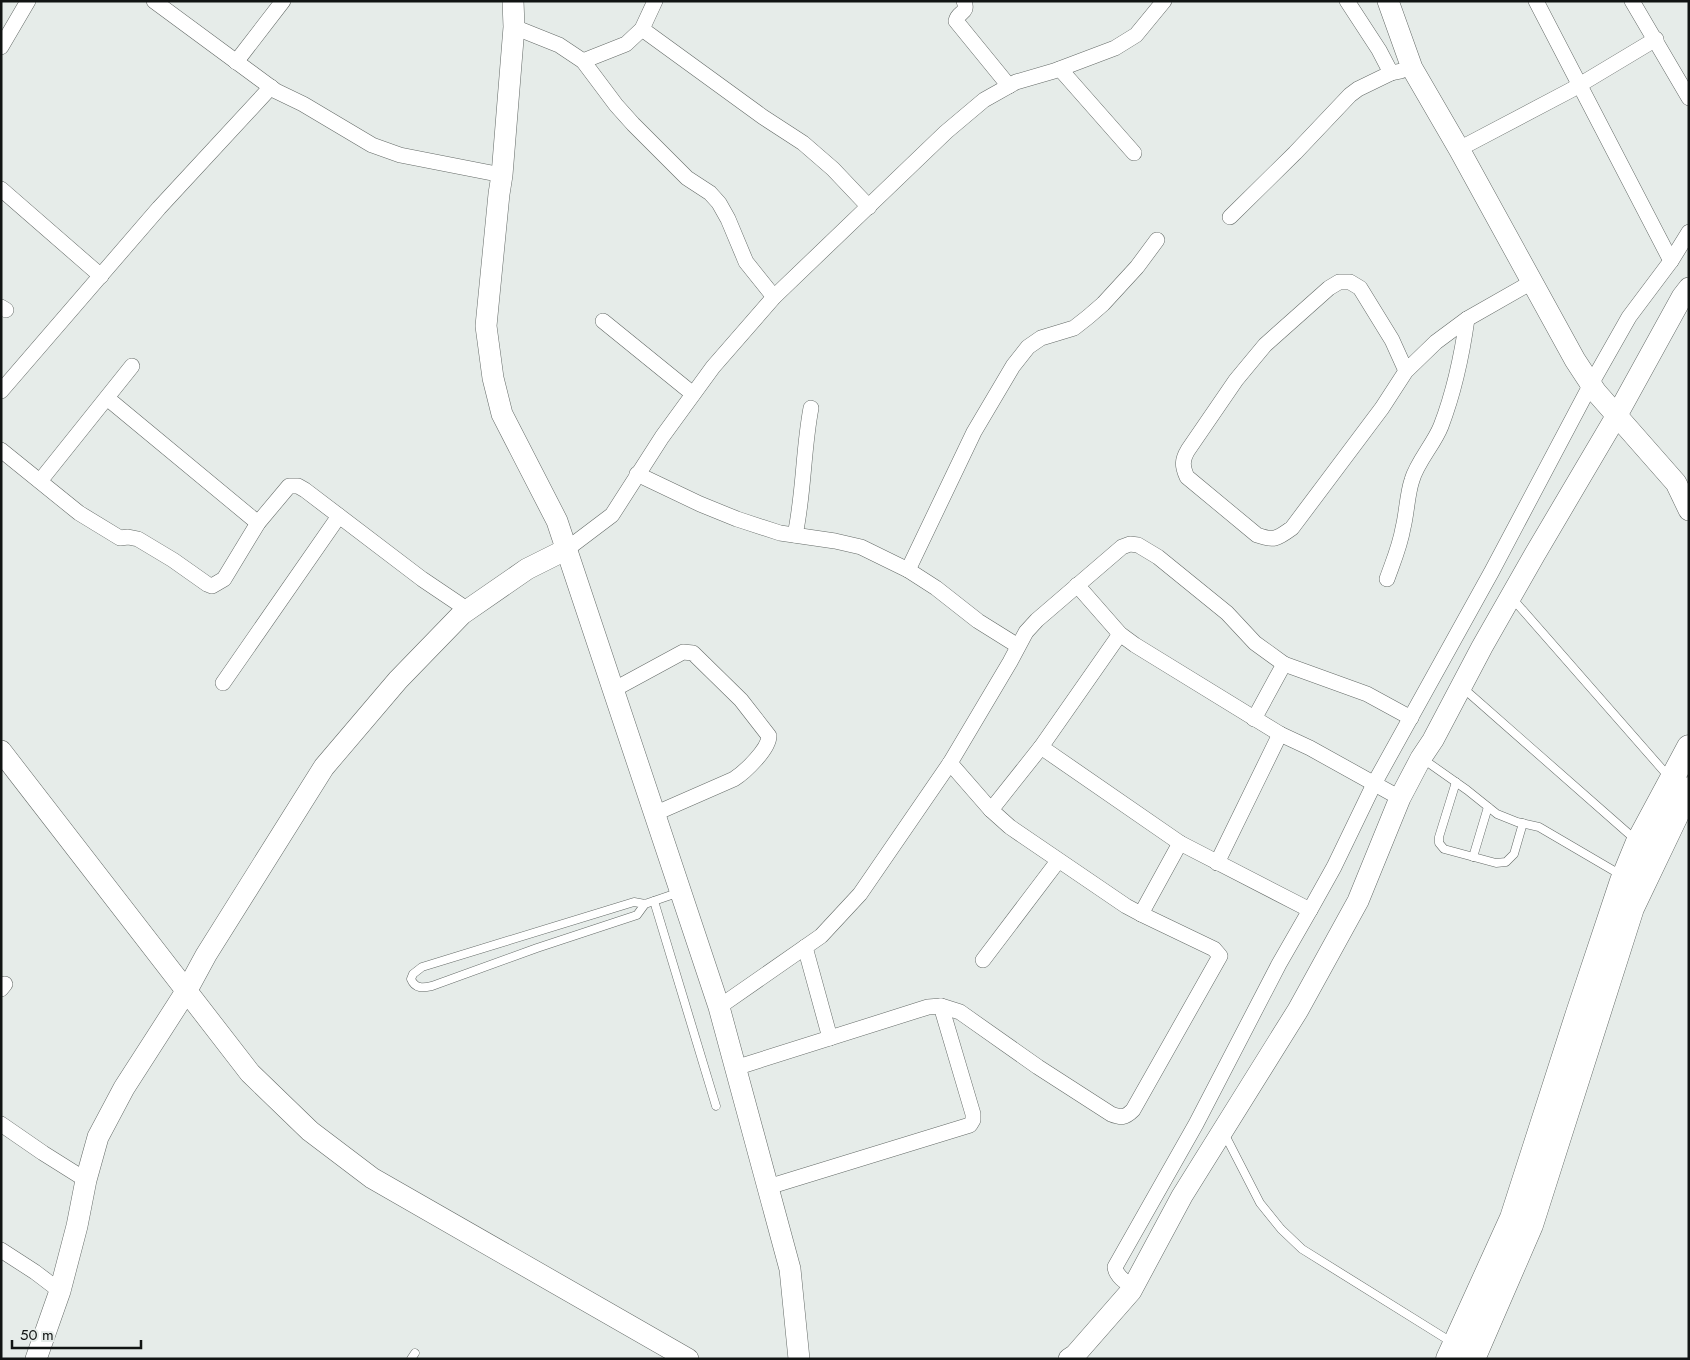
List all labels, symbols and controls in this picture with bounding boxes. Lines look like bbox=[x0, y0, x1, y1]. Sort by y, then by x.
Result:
scale bar bbox=[12, 1318, 141, 1350]
text: 50 m bbox=[20, 1324, 54, 1346]

